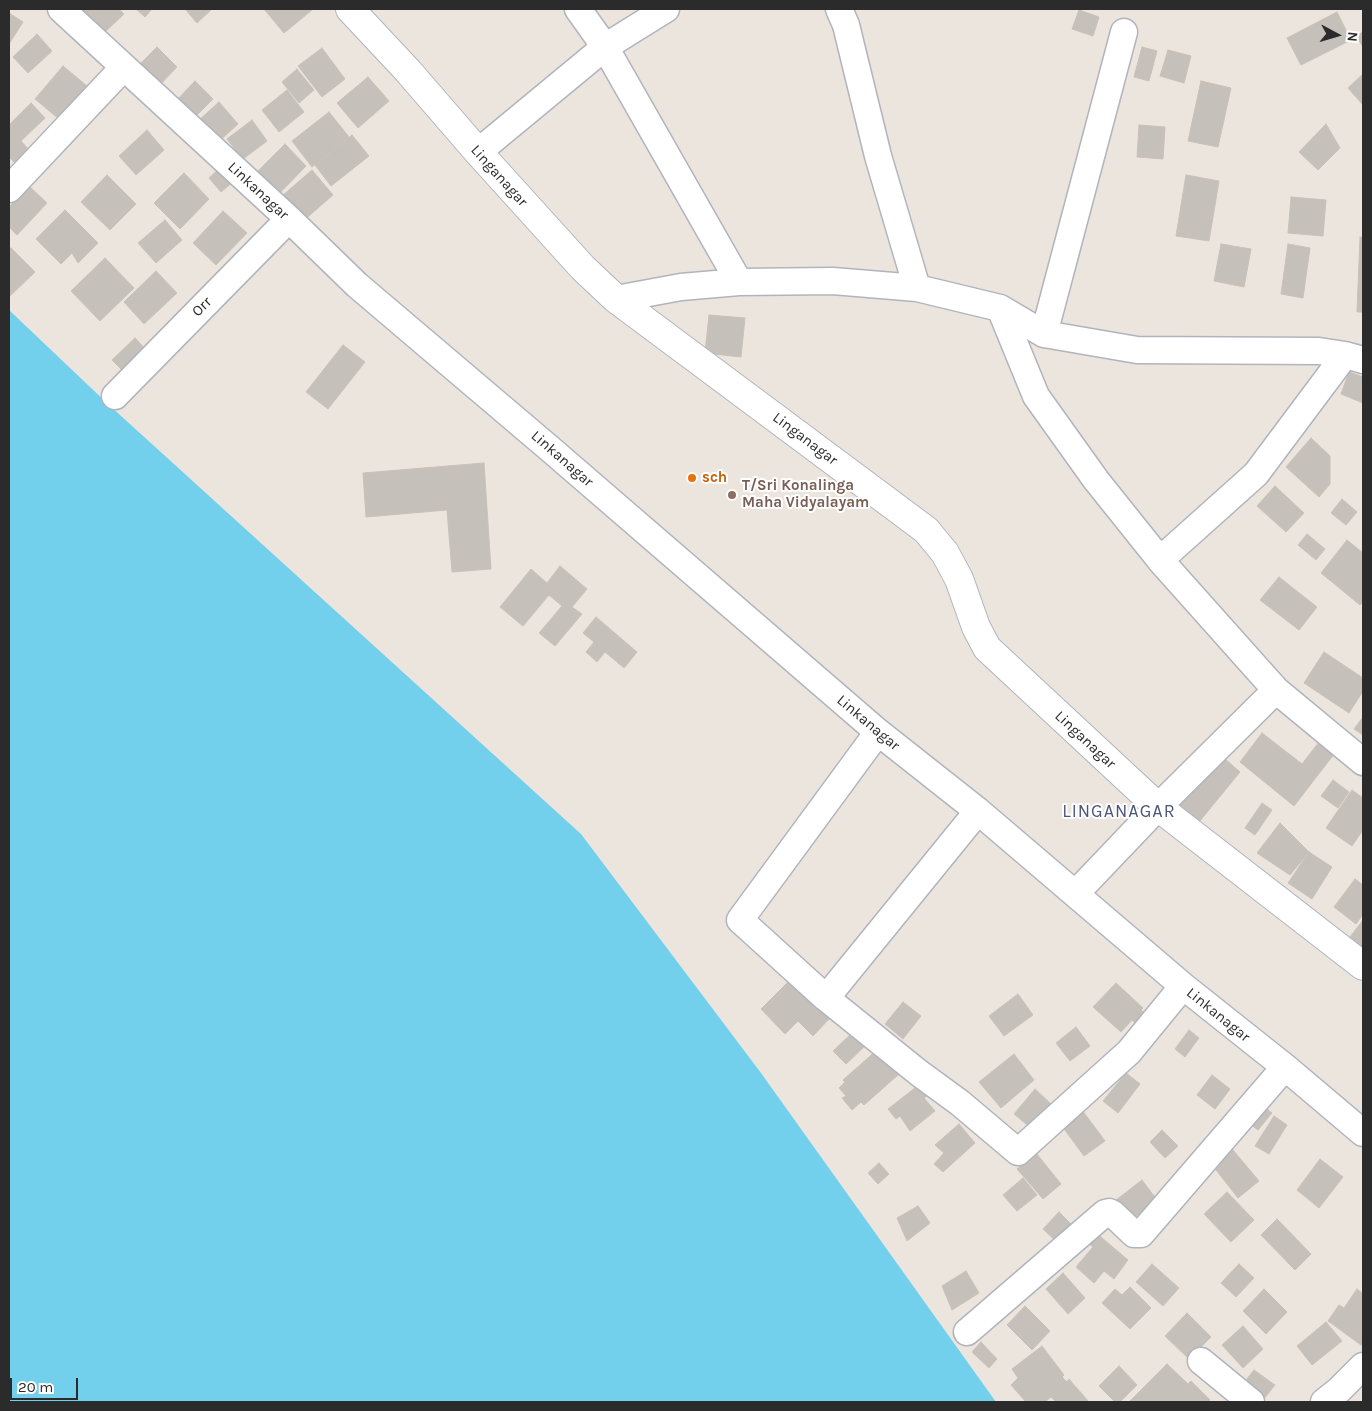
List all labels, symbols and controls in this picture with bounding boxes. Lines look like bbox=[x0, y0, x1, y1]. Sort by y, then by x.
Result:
north arrow bbox=[1312, 10, 1362, 60]
text: N bbox=[1343, 31, 1361, 42]
street label: Linganagar bbox=[467, 141, 531, 211]
street label: Linkanagar bbox=[224, 158, 292, 224]
street label: Orr bbox=[188, 293, 216, 321]
street label: Linganagar bbox=[769, 409, 841, 469]
street label: Linkanagar bbox=[527, 427, 597, 491]
place label: sch bbox=[702, 469, 727, 487]
marker: sch bbox=[686, 472, 698, 484]
place label: T/Sri Konalinga Maha Vidyalayam bbox=[742, 477, 869, 512]
marker: T/Sri Konalinga Maha Vidyalayam bbox=[726, 489, 738, 501]
street label: Linkanagar bbox=[833, 691, 903, 755]
street label: Linganagar bbox=[1051, 707, 1119, 773]
district label: LINGANAGAR bbox=[1061, 801, 1177, 823]
street label: Linkanagar bbox=[1183, 984, 1253, 1046]
scale bar bbox=[12, 1368, 80, 1400]
text: 20 m bbox=[18, 1378, 53, 1396]

